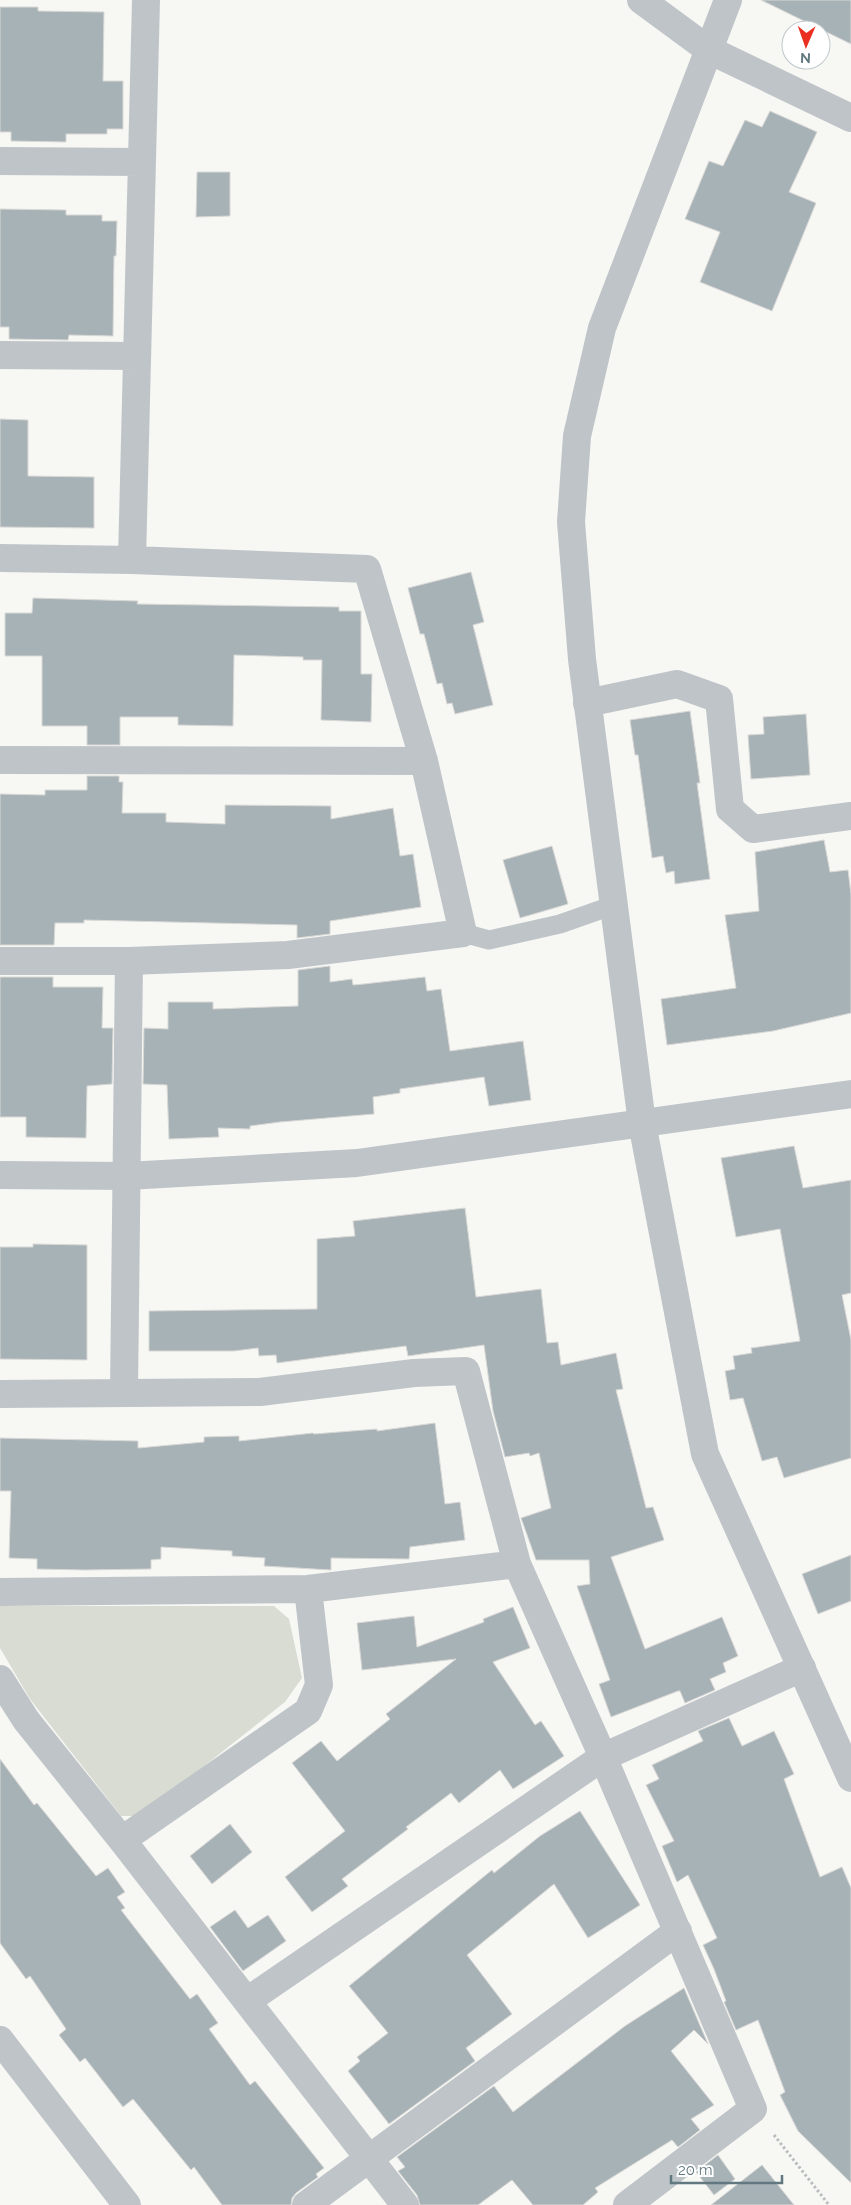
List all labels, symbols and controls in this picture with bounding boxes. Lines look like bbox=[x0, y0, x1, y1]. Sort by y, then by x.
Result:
north arrow bbox=[781, 20, 831, 70]
text: N bbox=[800, 50, 811, 66]
scale bar bbox=[671, 2152, 782, 2184]
text: 20 m bbox=[678, 2161, 713, 2179]

